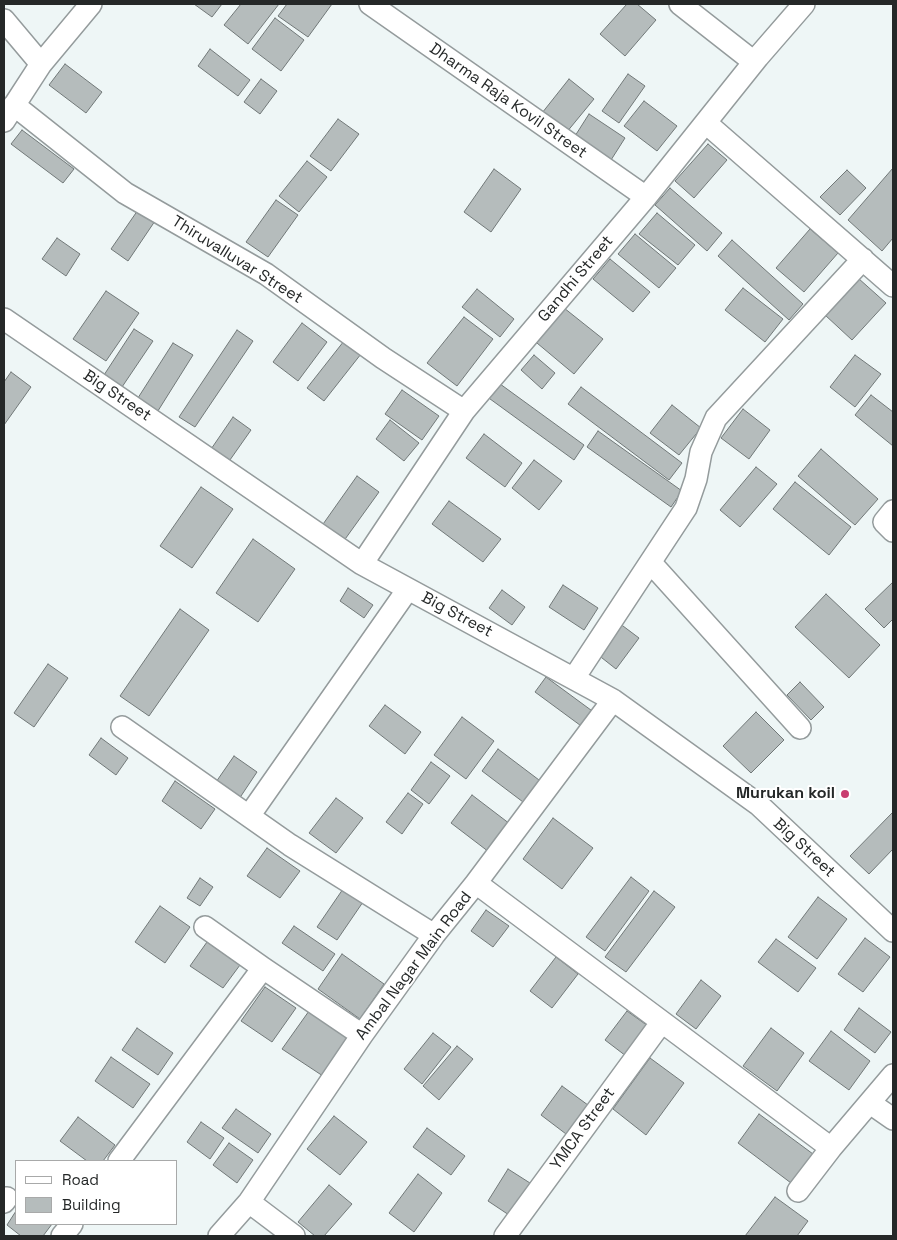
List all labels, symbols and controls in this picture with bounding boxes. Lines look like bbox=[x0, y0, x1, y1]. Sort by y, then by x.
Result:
street label: Dharma Raja Kovil Street bbox=[426, 39, 590, 163]
street label: Thiruvalluvar Street bbox=[168, 212, 306, 308]
street label: Gandhi Street bbox=[534, 232, 618, 326]
street label: Big Street bbox=[79, 366, 155, 426]
street label: Big Street bbox=[418, 588, 496, 642]
place label: Murukan koil bbox=[736, 784, 835, 804]
marker: Murukan koil bbox=[839, 788, 851, 800]
street label: Big Street bbox=[769, 814, 839, 882]
street label: Ambal Nagar Main Road bbox=[352, 888, 476, 1044]
street label: YMCA Street bbox=[547, 1084, 619, 1174]
legend bbox=[15, 1160, 178, 1225]
text: Road bbox=[62, 1170, 99, 1189]
text: Building bbox=[62, 1195, 121, 1214]

